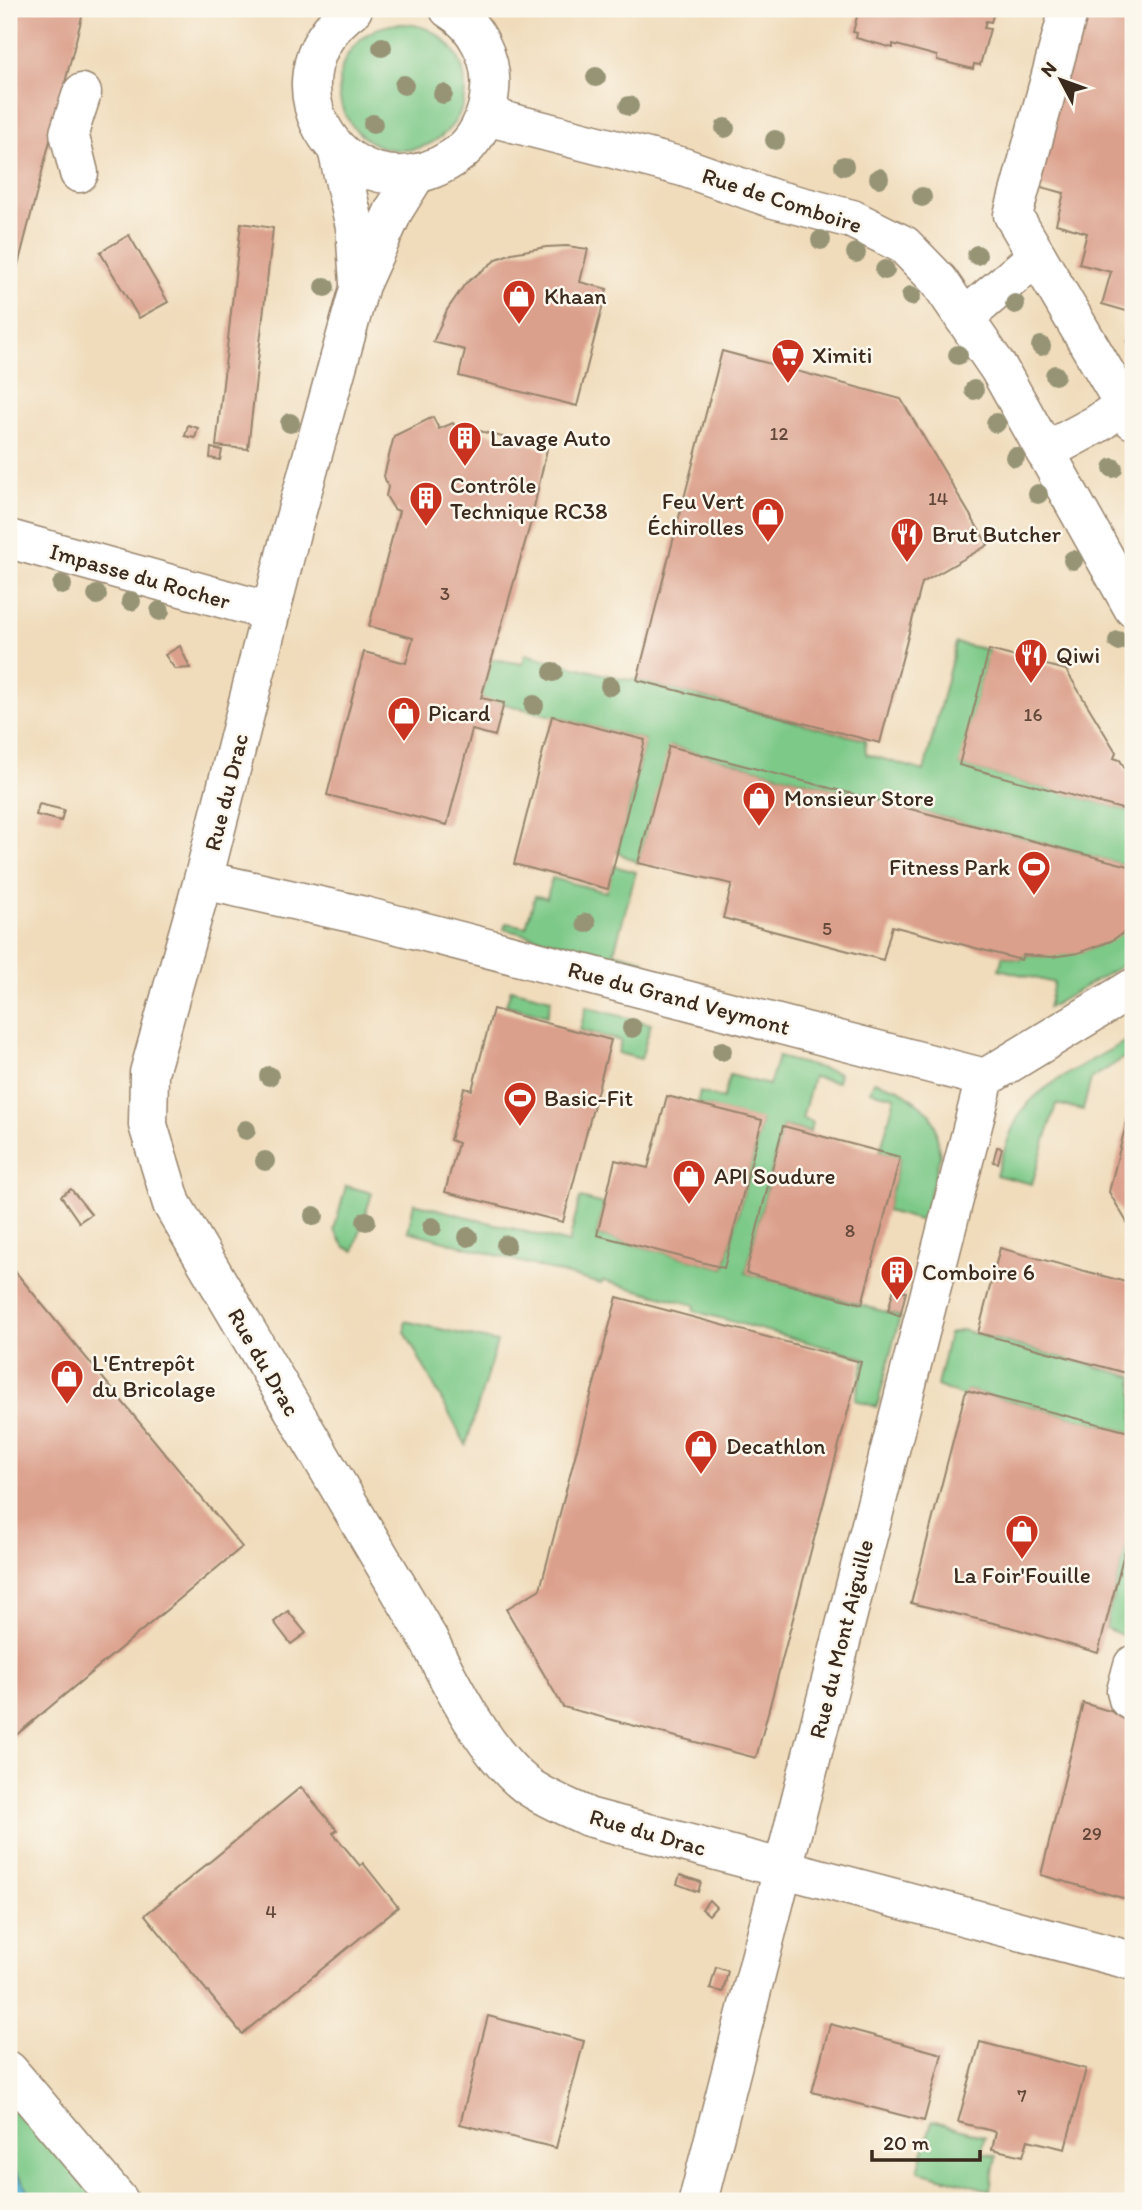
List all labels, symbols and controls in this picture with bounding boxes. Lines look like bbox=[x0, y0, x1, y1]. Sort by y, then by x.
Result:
north arrow bbox=[1026, 46, 1096, 116]
text: N bbox=[1036, 57, 1061, 82]
street label: Rue de Comboire bbox=[699, 161, 865, 239]
shop icon: Khaan bbox=[500, 277, 538, 326]
place label: Khaan bbox=[544, 282, 607, 310]
supermarket icon: Ximiti bbox=[769, 336, 807, 385]
place label: Ximiti bbox=[812, 341, 872, 369]
building icon: Lavage Auto bbox=[446, 419, 484, 468]
house number: 12 bbox=[770, 422, 788, 445]
place label: Lavage Auto bbox=[490, 424, 611, 452]
place label: Contrôle Technique RC38 bbox=[450, 471, 608, 525]
building icon: Contrôle Technique RC38 bbox=[407, 479, 445, 528]
place label: Feu Vert Échirolles bbox=[648, 487, 744, 541]
house number: 14 bbox=[928, 487, 948, 510]
shop icon: Feu Vert Échirolles bbox=[749, 495, 787, 544]
restaurant icon: Brut Butcher bbox=[888, 515, 926, 564]
place label: Brut Butcher bbox=[932, 520, 1061, 548]
street label: Impasse du Rocher bbox=[47, 537, 234, 615]
house number: 3 bbox=[440, 582, 450, 605]
restaurant icon: Qiwi bbox=[1012, 636, 1050, 685]
place label: Qiwi bbox=[1056, 641, 1100, 669]
shop icon: Picard bbox=[385, 694, 423, 743]
place label: Picard bbox=[428, 699, 491, 727]
house number: 16 bbox=[1024, 703, 1042, 726]
street label: Rue du Drac bbox=[198, 730, 254, 854]
shop icon: Monsieur Store bbox=[740, 779, 778, 828]
place label: Monsieur Store bbox=[784, 784, 934, 812]
sports icon: Fitness Park bbox=[1015, 848, 1053, 897]
place label: Fitness Park bbox=[889, 853, 1010, 881]
house number: 5 bbox=[822, 917, 832, 940]
street label: Rue du Grand Veymont bbox=[565, 955, 793, 1041]
sports icon: Basic-Fit bbox=[501, 1079, 539, 1128]
place label: Basic-Fit bbox=[544, 1084, 633, 1112]
shop icon: API Soudure bbox=[670, 1157, 708, 1206]
place label: API Soudure bbox=[714, 1162, 835, 1190]
house number: 8 bbox=[845, 1219, 855, 1242]
building icon: Comboire 6 bbox=[878, 1253, 916, 1302]
place label: Comboire 6 bbox=[922, 1258, 1035, 1286]
street label: Rue du Drac bbox=[222, 1303, 306, 1421]
place label: L'Entrepôt du Bricolage bbox=[92, 1349, 216, 1403]
shop icon: L'Entrepôt du Bricolage bbox=[48, 1357, 86, 1406]
shop icon: Decathlon bbox=[682, 1427, 720, 1476]
place label: Decathlon bbox=[726, 1432, 826, 1460]
shop icon: La Foir'Fouille bbox=[1003, 1512, 1041, 1561]
street label: Rue du Mont Aiguille bbox=[803, 1536, 879, 1742]
place label: La Foir'Fouille bbox=[953, 1561, 1091, 1589]
street label: Rue du Drac bbox=[586, 1802, 710, 1862]
house number: 29 bbox=[1082, 1822, 1102, 1845]
house number: 4 bbox=[265, 1900, 277, 1923]
house number: 7 bbox=[1017, 2084, 1027, 2107]
scale bar bbox=[872, 2119, 981, 2163]
text: 20 m bbox=[883, 2130, 930, 2155]

